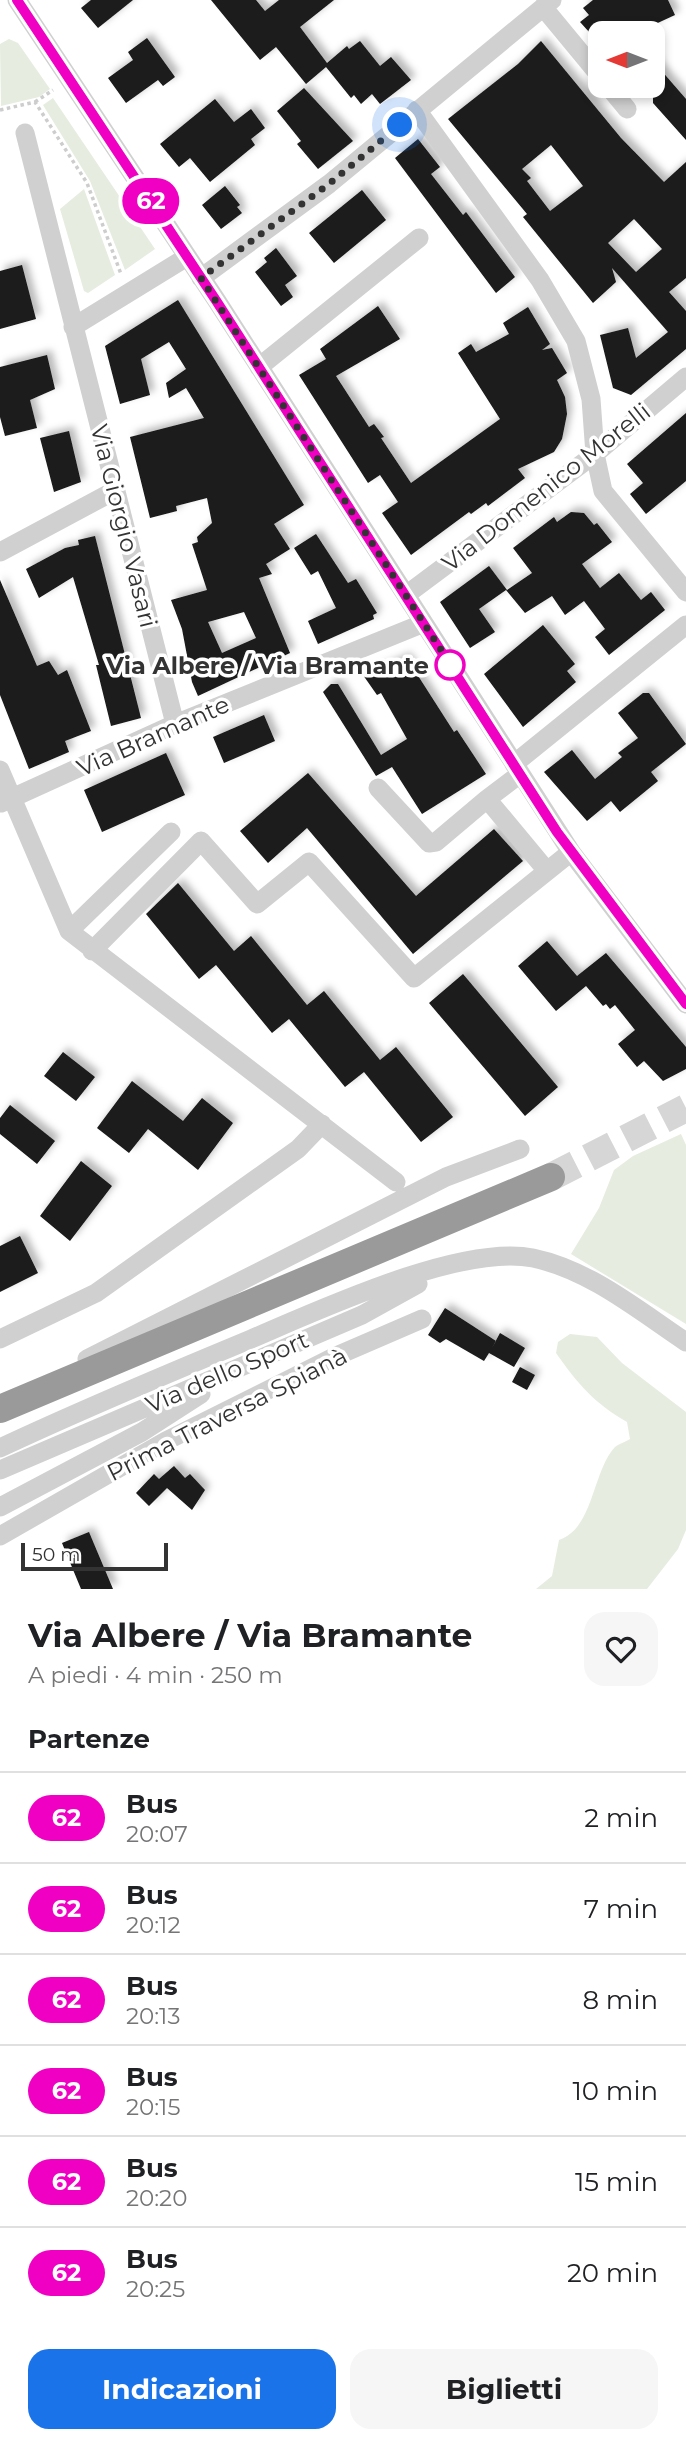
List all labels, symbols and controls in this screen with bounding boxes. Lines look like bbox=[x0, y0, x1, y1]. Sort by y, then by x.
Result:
north arrow bbox=[588, 21, 665, 98]
map controls bbox=[588, 21, 665, 98]
your location bbox=[382, 107, 417, 142]
line badge: 62 bbox=[120, 178, 182, 224]
text: 62 bbox=[136, 186, 166, 215]
street label: Via Domenico Morelli bbox=[436, 397, 656, 577]
street label: Via Giorgio Vasari bbox=[85, 421, 163, 631]
marker: Via Albere / Via Bramante bbox=[435, 650, 465, 680]
place label: Via Albere / Via Bramante bbox=[105, 651, 429, 680]
street label: Via Bramante bbox=[72, 689, 234, 783]
street label: Via dello Sport bbox=[141, 1325, 313, 1419]
street label: Prima Traversa Spianà bbox=[102, 1341, 352, 1487]
scale bar bbox=[21, 1540, 168, 1572]
text: 50 m bbox=[32, 1543, 80, 1566]
button: heart bbox=[584, 1612, 658, 1686]
text: Via Albere / Via Bramante bbox=[28, 1615, 472, 1655]
text: A piedi · 4 min · 250 m bbox=[28, 1661, 283, 1689]
text: Partenze bbox=[28, 1723, 150, 1755]
text: Bus bbox=[126, 1788, 178, 1820]
text: 2 min bbox=[584, 1802, 658, 1834]
text: 62 bbox=[52, 1803, 81, 1832]
text: 20:07 bbox=[126, 1820, 188, 1848]
text: Bus bbox=[126, 1879, 178, 1911]
text: 7 min bbox=[584, 1893, 658, 1925]
text: 62 bbox=[52, 1894, 81, 1923]
text: 20:12 bbox=[126, 1911, 180, 1939]
text: Bus bbox=[126, 1970, 178, 2002]
text: 8 min bbox=[582, 1984, 658, 2016]
text: 62 bbox=[52, 1985, 81, 2014]
text: 20:13 bbox=[126, 2002, 180, 2030]
text: Bus bbox=[126, 2061, 178, 2093]
text: 10 min bbox=[572, 2075, 658, 2107]
text: 62 bbox=[52, 2076, 81, 2105]
text: 20:15 bbox=[126, 2093, 180, 2121]
text: Bus bbox=[126, 2152, 178, 2184]
text: 15 min bbox=[575, 2166, 658, 2198]
text: 62 bbox=[52, 2167, 81, 2196]
text: 20:20 bbox=[126, 2184, 187, 2212]
text: Bus bbox=[126, 2243, 178, 2275]
text: 20 min bbox=[567, 2257, 658, 2289]
text: 62 bbox=[52, 2258, 81, 2287]
text: 20:25 bbox=[126, 2275, 185, 2303]
button: Indicazioni bbox=[28, 2349, 336, 2429]
button: Biglietti bbox=[350, 2349, 658, 2429]

